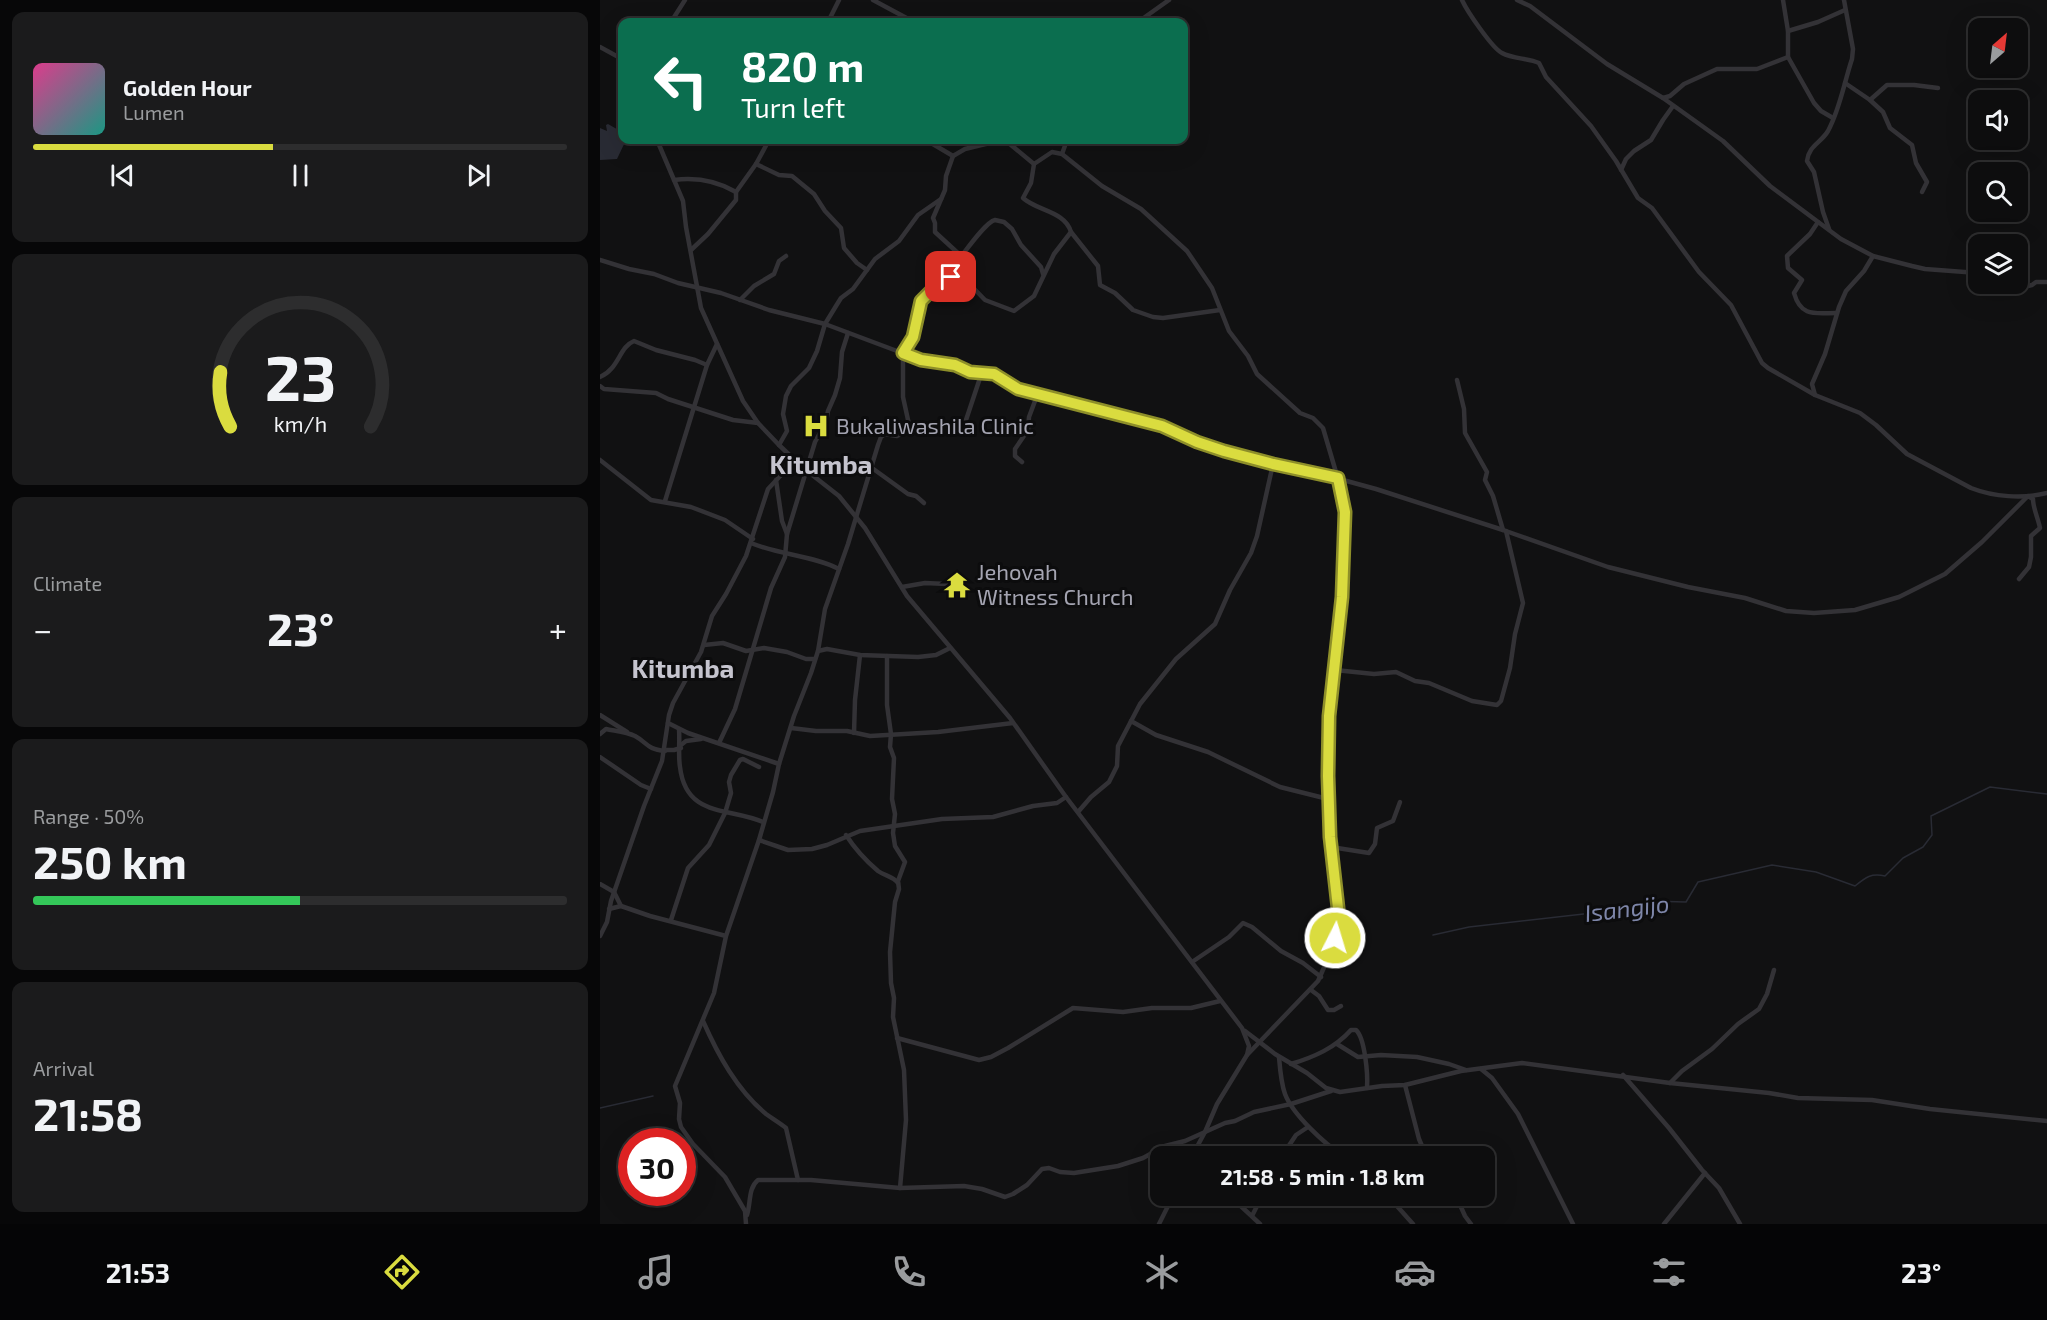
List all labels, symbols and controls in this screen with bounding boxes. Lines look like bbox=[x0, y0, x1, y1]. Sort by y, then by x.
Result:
north arrow bbox=[1968, 18, 2028, 78]
map controls bbox=[1968, 18, 2028, 294]
text: 820 m bbox=[741, 40, 864, 90]
icon: left bbox=[642, 42, 720, 120]
text: Golden Hour bbox=[123, 74, 252, 100]
button: sound bbox=[1968, 90, 2028, 150]
text: Turn left bbox=[741, 91, 845, 123]
text: Lumen bbox=[123, 100, 185, 124]
icon: previous bbox=[106, 159, 139, 192]
icon: pause bbox=[284, 159, 317, 192]
icon: next bbox=[462, 159, 495, 192]
button: search bbox=[1968, 162, 2028, 222]
button: layers bbox=[1968, 234, 2028, 294]
pin bbox=[925, 251, 976, 302]
icon: arrive bbox=[934, 260, 967, 293]
text: 23 bbox=[264, 339, 336, 414]
text: km/h bbox=[273, 411, 327, 436]
hospital icon: Bukaliwashila Clinic bbox=[801, 411, 831, 441]
place label: Bukaliwashila Clinic bbox=[836, 412, 1034, 438]
district label: Kitumba bbox=[770, 448, 872, 479]
place label: Jehovah Witness Church bbox=[977, 558, 1134, 609]
temple icon: Jehovah Witness Church bbox=[942, 570, 972, 600]
text: Climate bbox=[33, 571, 102, 595]
text: 23° bbox=[267, 601, 334, 655]
text: − bbox=[33, 609, 52, 649]
text: + bbox=[549, 609, 567, 649]
district label: Kitumba bbox=[632, 652, 734, 683]
text: Range · 50% bbox=[33, 804, 144, 828]
text: 250 km bbox=[33, 834, 187, 888]
water label: Isangijo bbox=[1583, 888, 1671, 927]
position arrow bbox=[1303, 906, 1367, 970]
text: Arrival bbox=[33, 1056, 94, 1080]
text: 21:58 bbox=[33, 1086, 143, 1140]
speed limit sign: 30 bbox=[618, 1128, 696, 1206]
text: 21:58 · 5 min · 1.8 km bbox=[1220, 1163, 1425, 1189]
icon: directions bbox=[381, 1251, 423, 1293]
icon: music bbox=[635, 1251, 677, 1293]
icon: phone bbox=[888, 1251, 930, 1293]
icon: climate bbox=[1141, 1251, 1183, 1293]
icon: car bbox=[1394, 1251, 1436, 1293]
icon: filters bbox=[1648, 1251, 1690, 1293]
text: 21:53 bbox=[106, 1256, 170, 1288]
text: 23° bbox=[1901, 1256, 1941, 1288]

